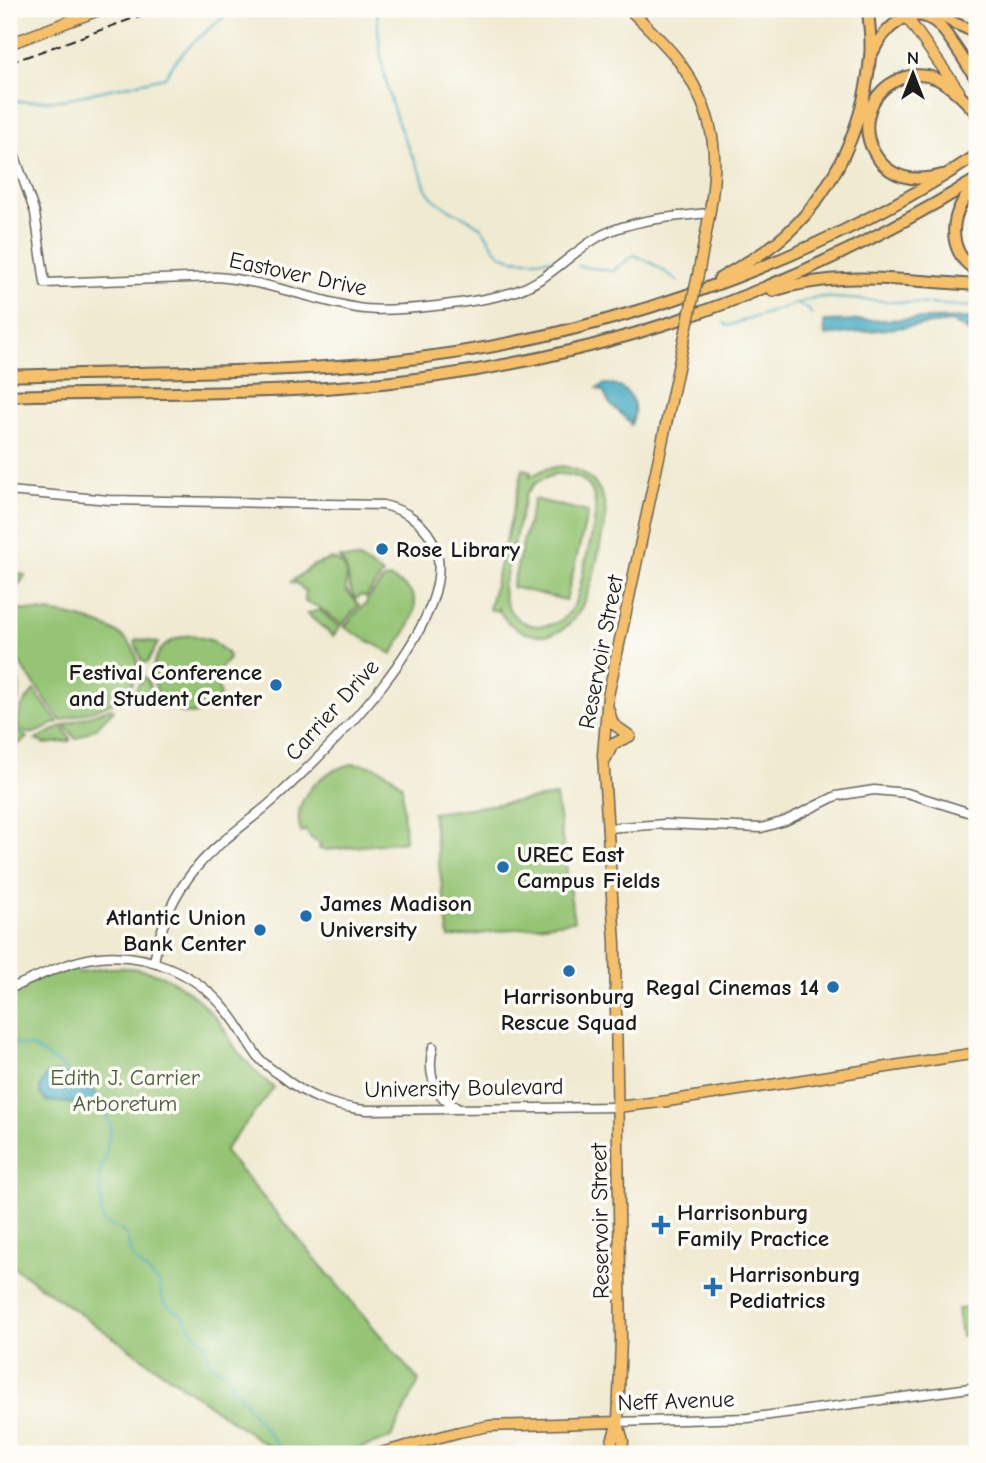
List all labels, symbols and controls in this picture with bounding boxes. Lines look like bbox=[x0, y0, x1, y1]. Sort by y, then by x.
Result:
north arrow bbox=[878, 38, 948, 108]
text: N bbox=[907, 47, 919, 69]
street label: Eastover Drive bbox=[227, 246, 369, 302]
place label: Rose Library bbox=[396, 536, 521, 563]
marker: Rose Library bbox=[374, 541, 390, 557]
street label: Reservoir Street bbox=[573, 571, 629, 731]
street label: Carrier Drive bbox=[279, 654, 385, 766]
place label: Festival Conference and Student Center bbox=[69, 659, 263, 712]
marker: Festival Conference and Student Center bbox=[268, 677, 284, 693]
place label: UREC East Campus Fields bbox=[517, 841, 660, 894]
marker: UREC East Campus Fields bbox=[495, 859, 511, 875]
place label: James Madison University bbox=[320, 890, 472, 943]
place label: Atlantic Union Bank Center bbox=[106, 904, 247, 957]
marker: James Madison University bbox=[298, 908, 314, 924]
marker: Atlantic Union Bank Center bbox=[252, 922, 268, 938]
marker: Harrisonburg Rescue Squad bbox=[561, 963, 577, 979]
place label: Regal Cinemas 14 bbox=[646, 974, 819, 1001]
marker: Regal Cinemas 14 bbox=[825, 979, 841, 995]
place label: Harrisonburg Rescue Squad bbox=[501, 983, 637, 1036]
park label: Edith J. Carrier Arboretum bbox=[50, 1064, 201, 1117]
street label: University Boulevard bbox=[364, 1073, 564, 1103]
street label: Reservoir Street bbox=[585, 1141, 615, 1299]
place label: Harrisonburg Family Practice bbox=[677, 1199, 829, 1252]
marker: Harrisonburg Family Practice bbox=[651, 1215, 671, 1235]
place label: Harrisonburg Pediatrics bbox=[729, 1261, 861, 1314]
marker: Harrisonburg Pediatrics bbox=[703, 1277, 723, 1297]
street label: Neff Avenue bbox=[617, 1385, 735, 1417]

